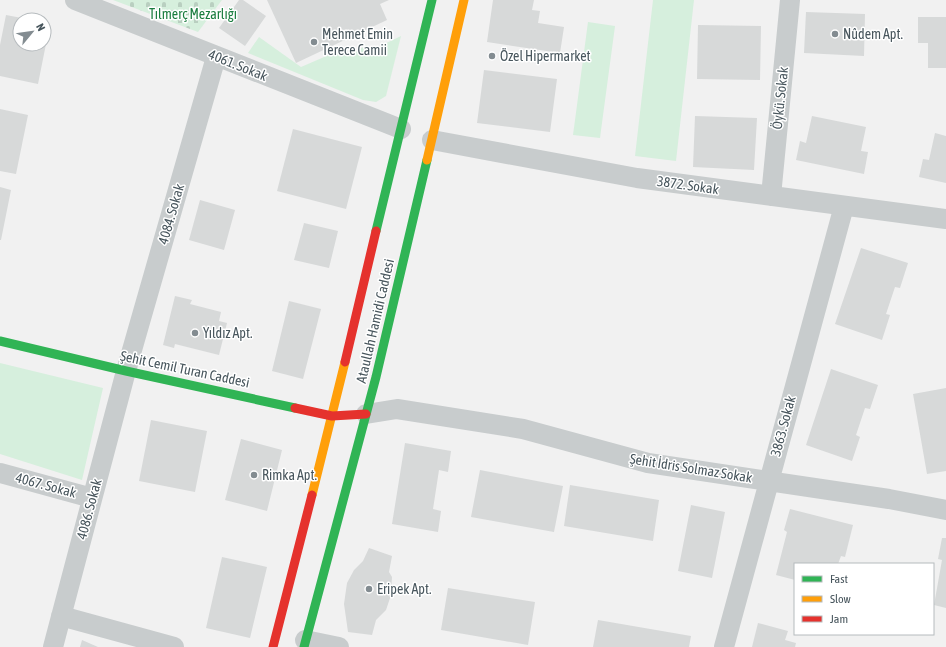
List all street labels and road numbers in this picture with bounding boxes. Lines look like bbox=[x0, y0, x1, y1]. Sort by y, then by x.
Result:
street label: 4061. Sokak bbox=[206, 46, 270, 84]
street label: Öykü. Sokak bbox=[769, 66, 791, 130]
street label: 3872. Sokak bbox=[656, 173, 720, 197]
street label: 4084. Sokak bbox=[155, 182, 187, 246]
street label: Ataullah Hamidi Caddesi bbox=[353, 257, 397, 385]
street label: Şehit Cemil Turan Caddesi bbox=[119, 347, 251, 391]
street label: 3863. Sokak bbox=[767, 394, 799, 458]
street label: Şehit İdris Solmaz Sokak bbox=[629, 450, 753, 486]
street label: 4067. Sokak bbox=[14, 469, 78, 501]
street label: 4086. Sokak bbox=[73, 477, 105, 541]

